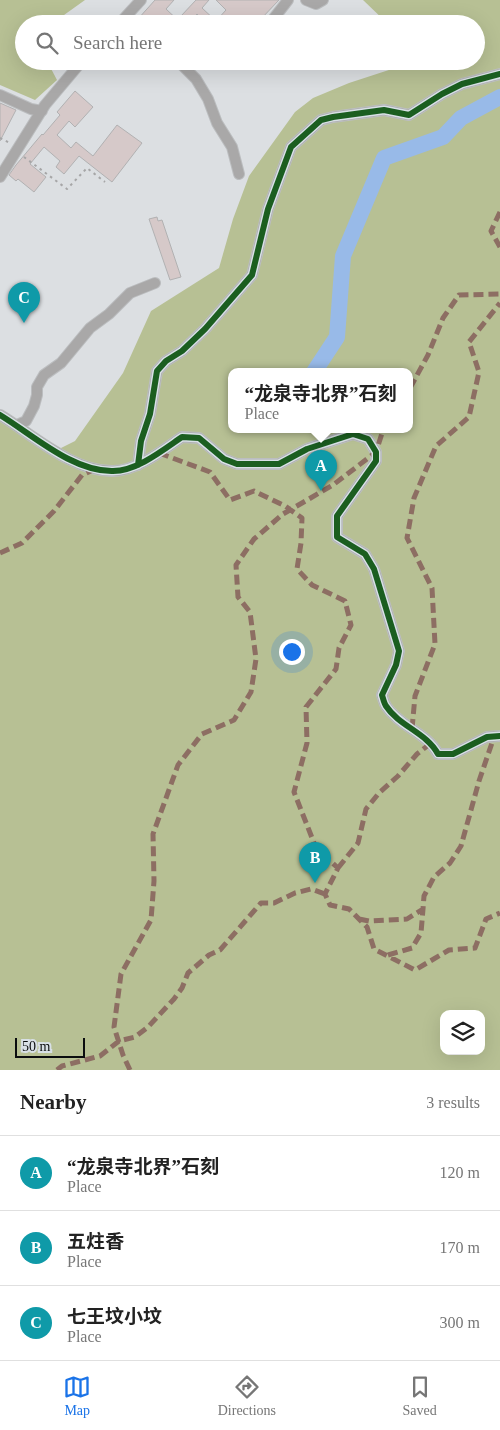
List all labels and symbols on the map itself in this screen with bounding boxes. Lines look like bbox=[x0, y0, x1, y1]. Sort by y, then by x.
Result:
pin: C bbox=[8, 282, 40, 323]
pin: A bbox=[305, 450, 337, 491]
your location bbox=[279, 639, 305, 665]
pin: B bbox=[299, 842, 331, 883]
scale bar bbox=[15, 1035, 85, 1058]

